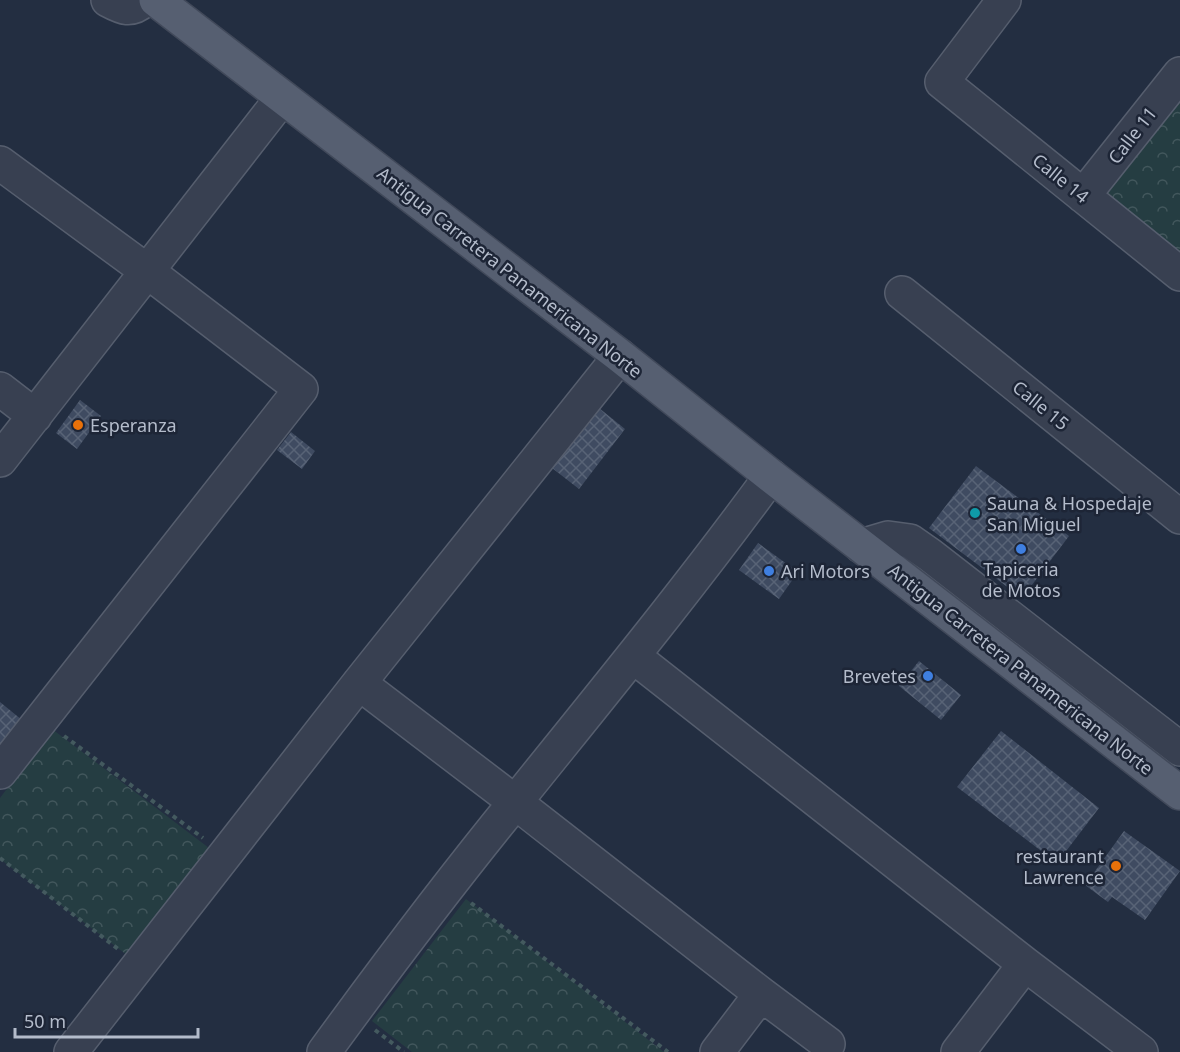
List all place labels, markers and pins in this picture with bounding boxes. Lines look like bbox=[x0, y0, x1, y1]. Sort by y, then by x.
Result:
place label: Esperanza bbox=[90, 413, 177, 437]
marker: Esperanza bbox=[71, 418, 85, 432]
place label: Sauna & Hospedaje San Miguel bbox=[987, 491, 1152, 536]
marker: Sauna & Hospedaje San Miguel bbox=[968, 506, 982, 520]
marker: Tapiceria de Motos bbox=[1014, 542, 1028, 556]
place label: Tapiceria de Motos bbox=[981, 557, 1061, 602]
place label: Ari Motors bbox=[781, 559, 870, 583]
marker: Ari Motors bbox=[762, 564, 776, 578]
place label: Brevetes bbox=[843, 664, 916, 688]
marker: Brevetes bbox=[921, 669, 935, 683]
place label: restaurant Lawrence bbox=[1016, 844, 1104, 889]
marker: restaurant Lawrence bbox=[1109, 859, 1123, 873]

